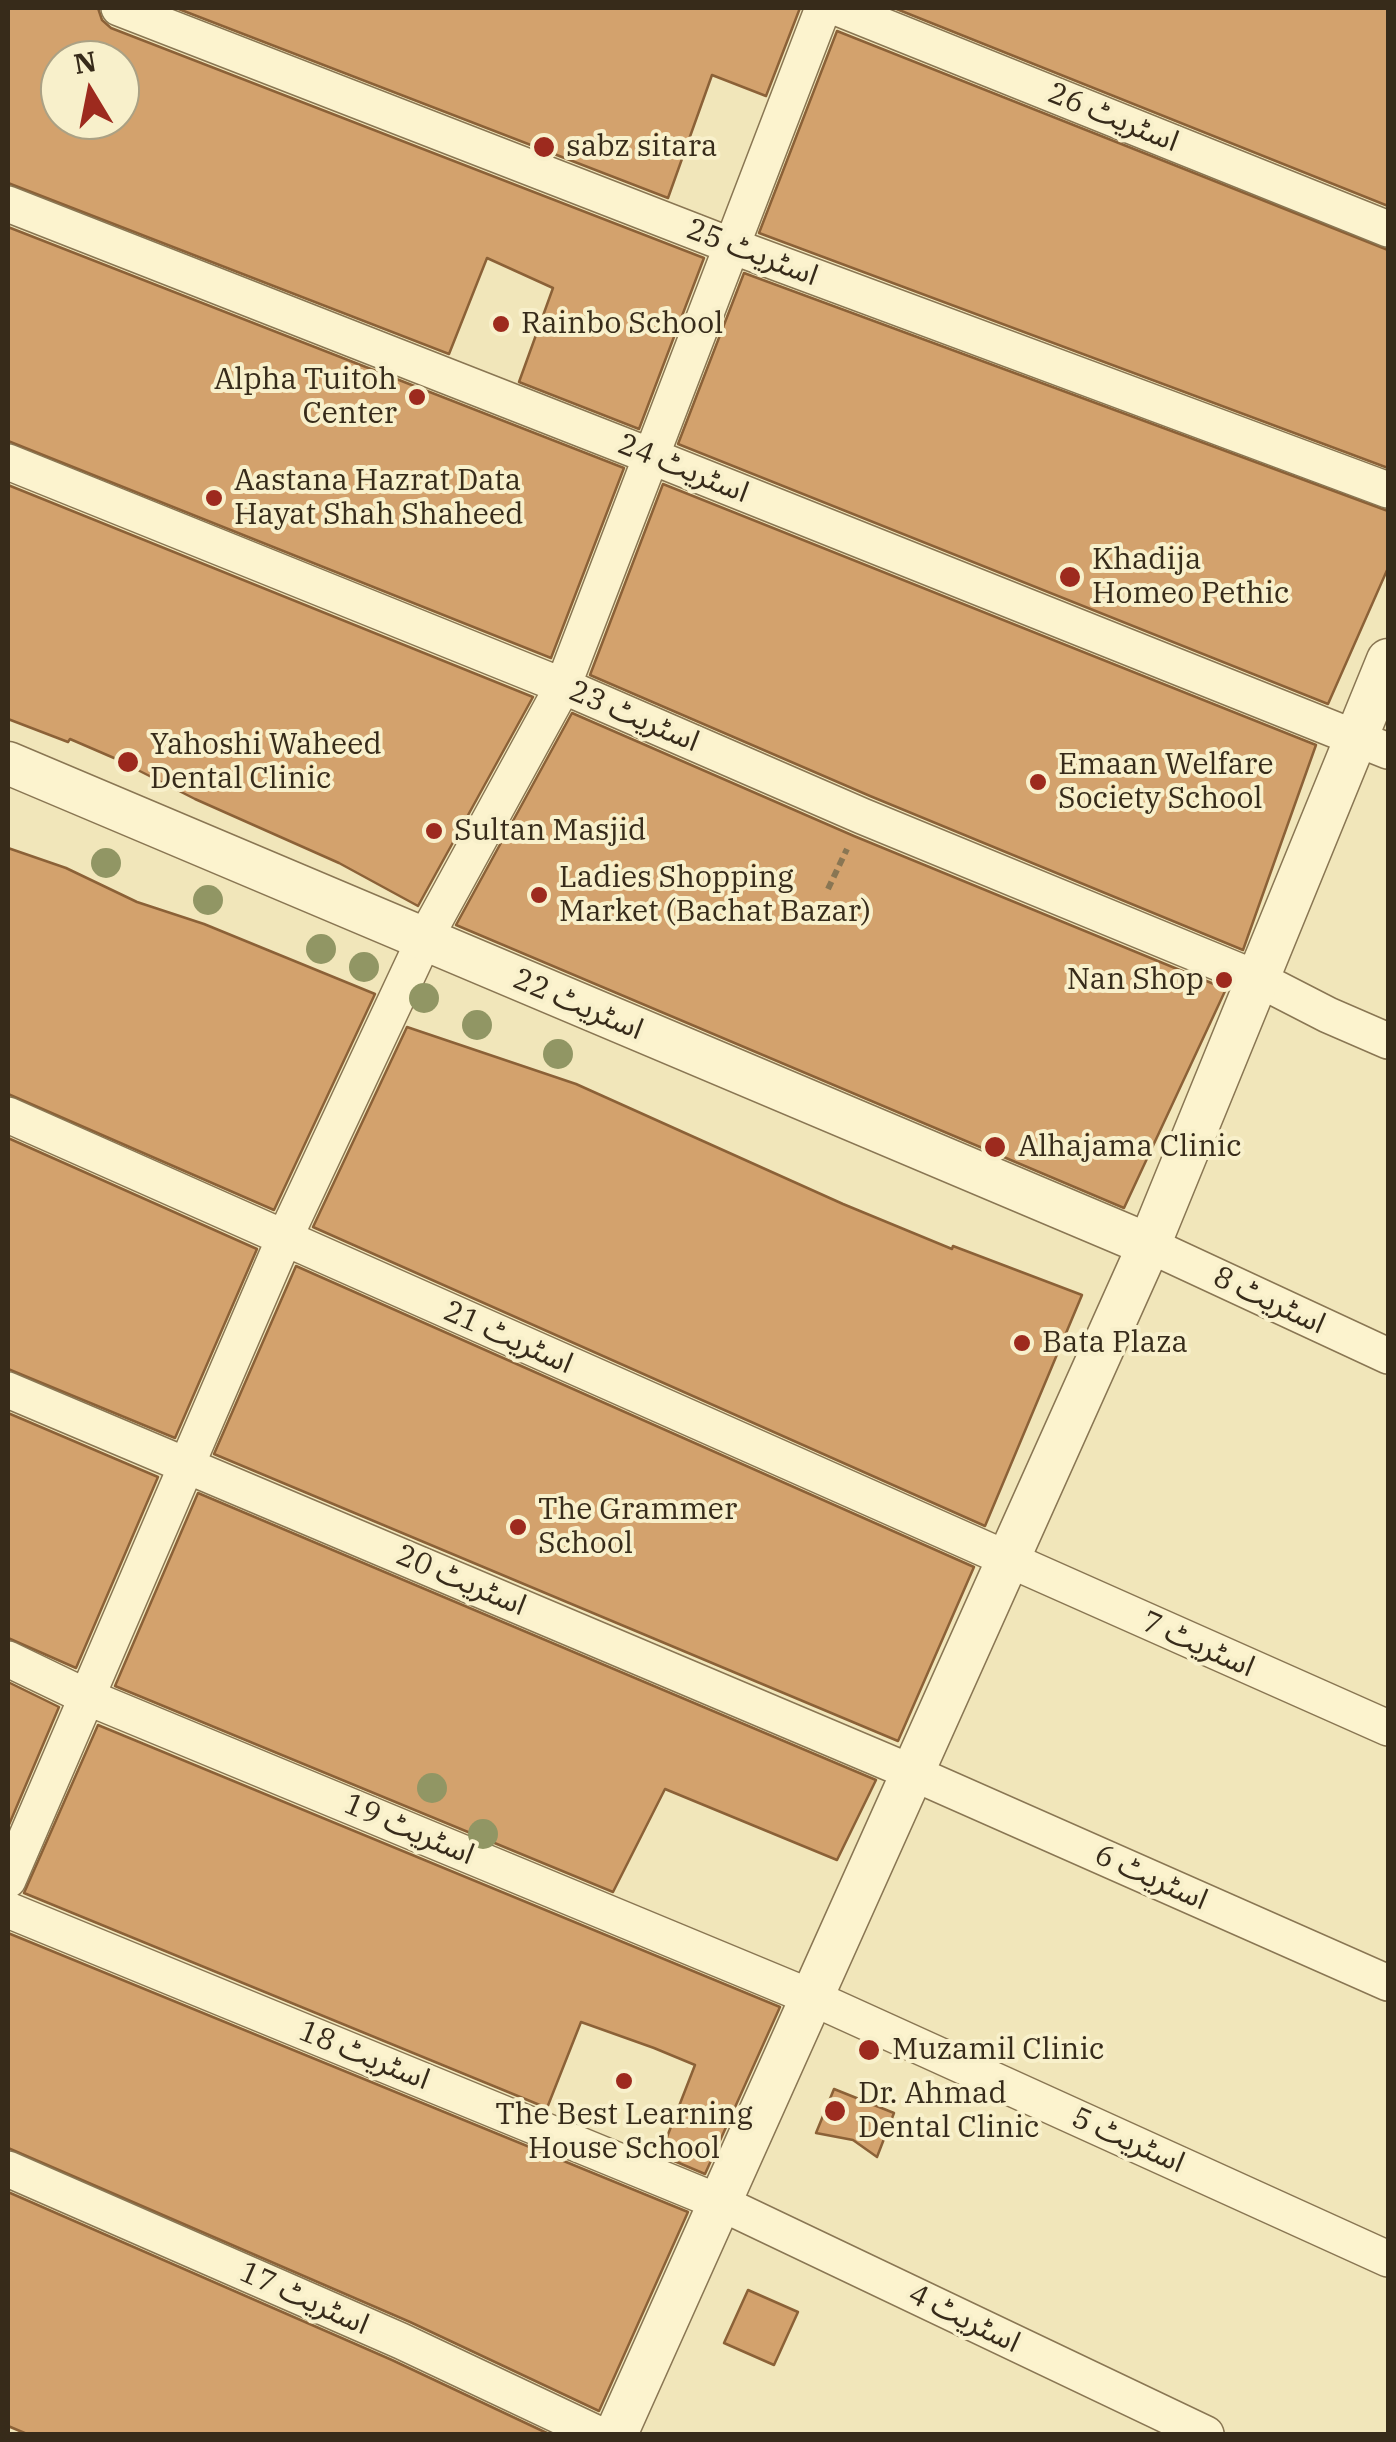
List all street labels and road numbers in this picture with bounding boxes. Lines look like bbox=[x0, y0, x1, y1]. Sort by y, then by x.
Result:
street label: اسٹریٹ 26 bbox=[1042, 76, 1184, 160]
street label: اسٹریٹ 25 bbox=[681, 212, 823, 294]
street label: اسٹریٹ 24 bbox=[612, 427, 754, 511]
street label: اسٹریٹ 23 bbox=[564, 674, 704, 760]
street label: اسٹریٹ 22 bbox=[508, 962, 648, 1048]
street label: اسٹریٹ 8 bbox=[1207, 1259, 1331, 1343]
street label: اسٹریٹ 21 bbox=[438, 1294, 578, 1382]
street label: اسٹریٹ 20 bbox=[391, 1538, 531, 1624]
street label: اسٹریٹ 7 bbox=[1136, 1604, 1260, 1686]
street label: اسٹریٹ 19 bbox=[339, 1787, 479, 1873]
street label: اسٹریٹ 6 bbox=[1089, 1837, 1213, 1919]
street label: اسٹریٹ 18 bbox=[293, 2014, 435, 2098]
street label: اسٹریٹ 5 bbox=[1066, 2100, 1190, 2182]
street label: اسٹریٹ 17 bbox=[234, 2255, 374, 2343]
street label: اسٹریٹ 4 bbox=[902, 2277, 1026, 2361]

